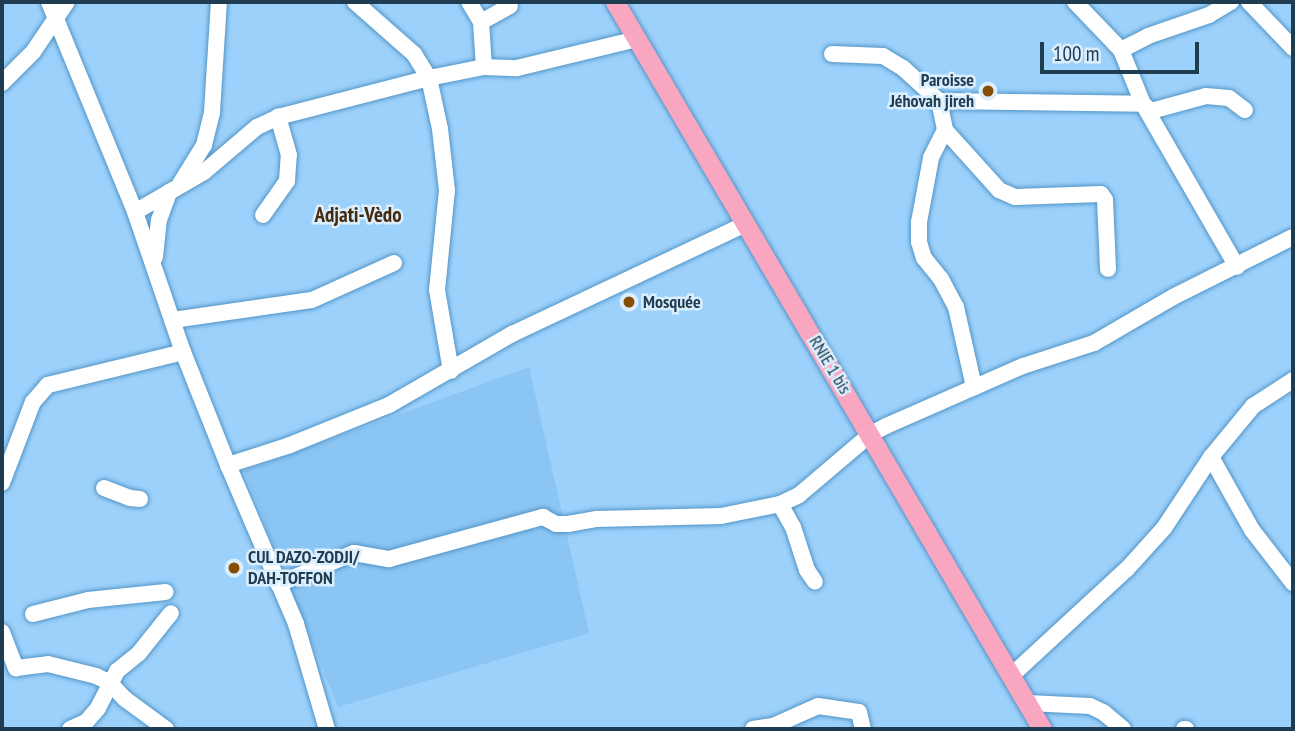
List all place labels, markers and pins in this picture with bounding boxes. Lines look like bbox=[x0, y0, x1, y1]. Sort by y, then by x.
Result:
place label: Paroisse Jéhovah jireh bbox=[890, 70, 974, 112]
marker: Paroisse Jéhovah jireh bbox=[980, 83, 996, 99]
place label: Mosquée bbox=[643, 291, 701, 313]
marker: Mosquée bbox=[621, 294, 637, 310]
place label: CUL DAZO-ZODJI/ DAH-TOFFON bbox=[248, 547, 360, 590]
marker: CUL DAZO-ZODJI/ DAH-TOFFON bbox=[226, 560, 242, 576]

